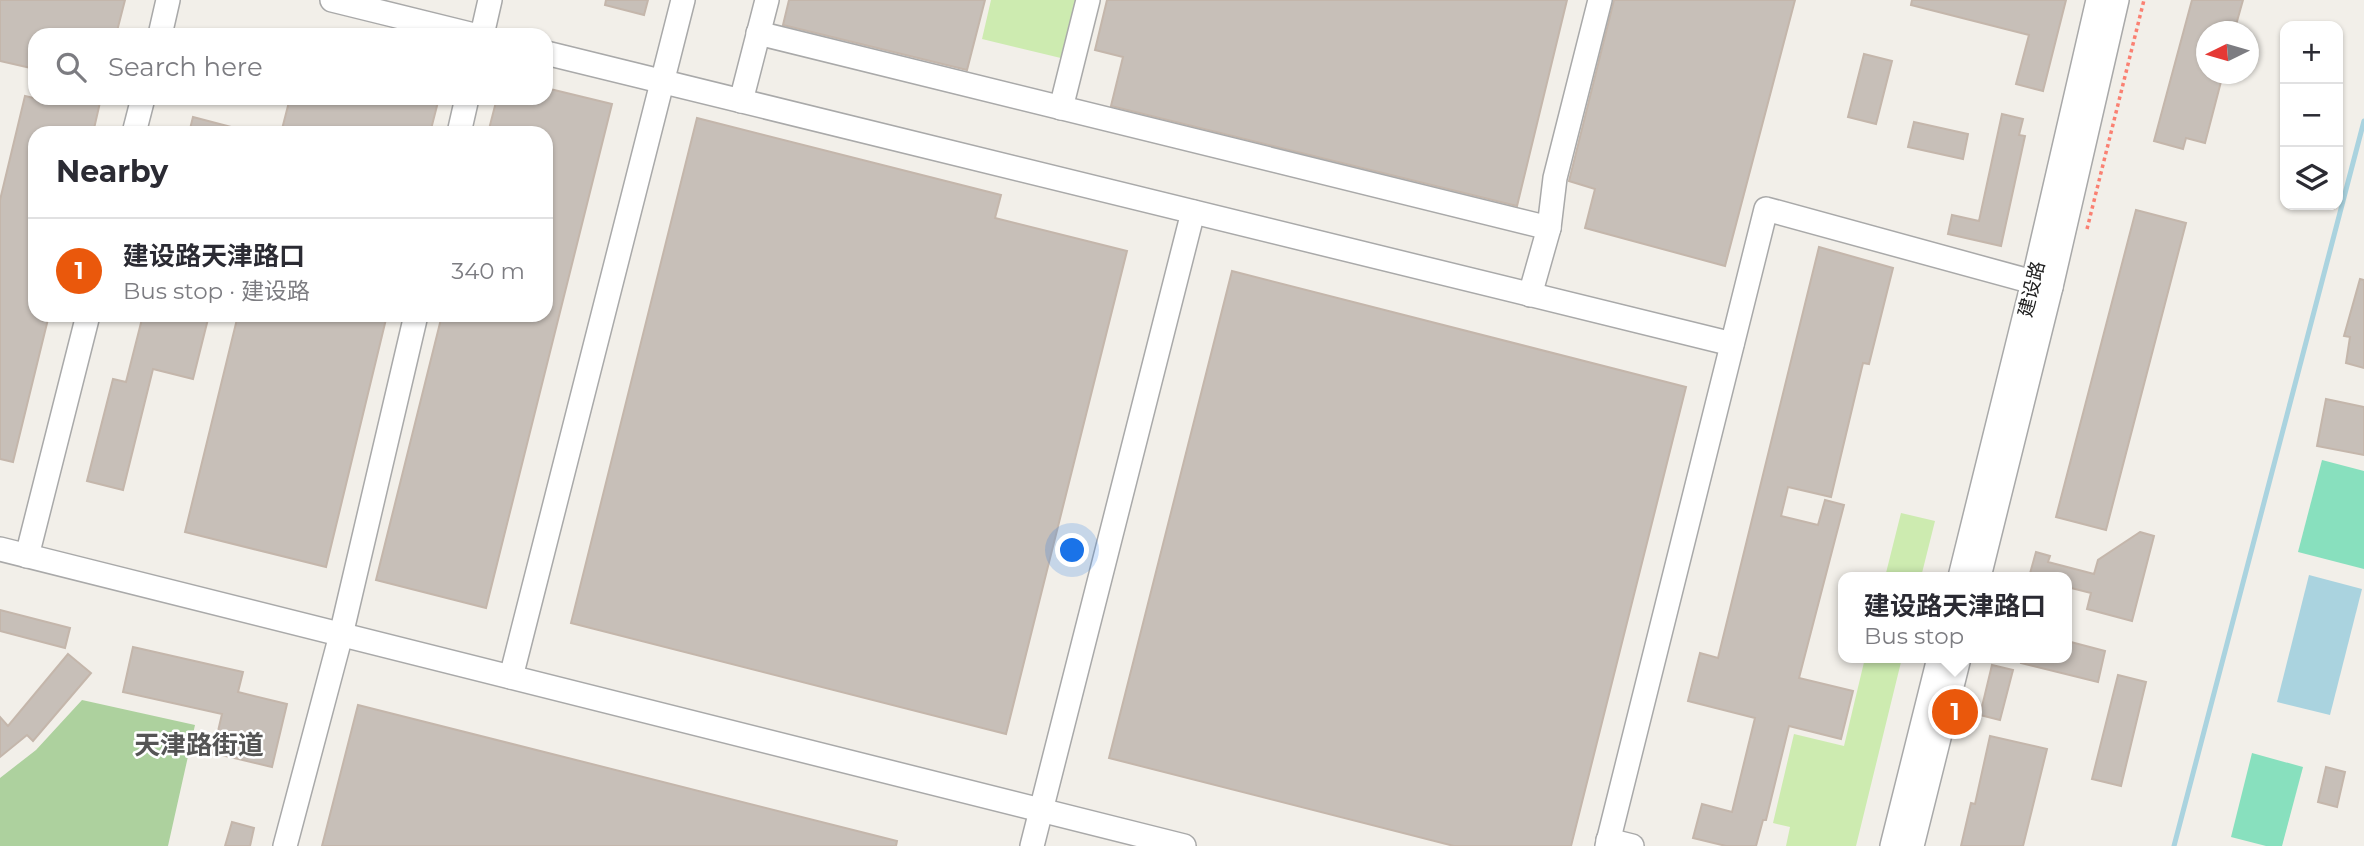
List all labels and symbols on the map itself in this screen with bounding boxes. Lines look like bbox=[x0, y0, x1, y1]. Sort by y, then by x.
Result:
north arrow bbox=[2196, 21, 2259, 84]
street label: 建设路 bbox=[2013, 259, 2050, 320]
your location bbox=[1055, 533, 1089, 567]
pin: 1 bbox=[1932, 686, 1978, 738]
district label: 天津路街道 bbox=[134, 729, 264, 761]

